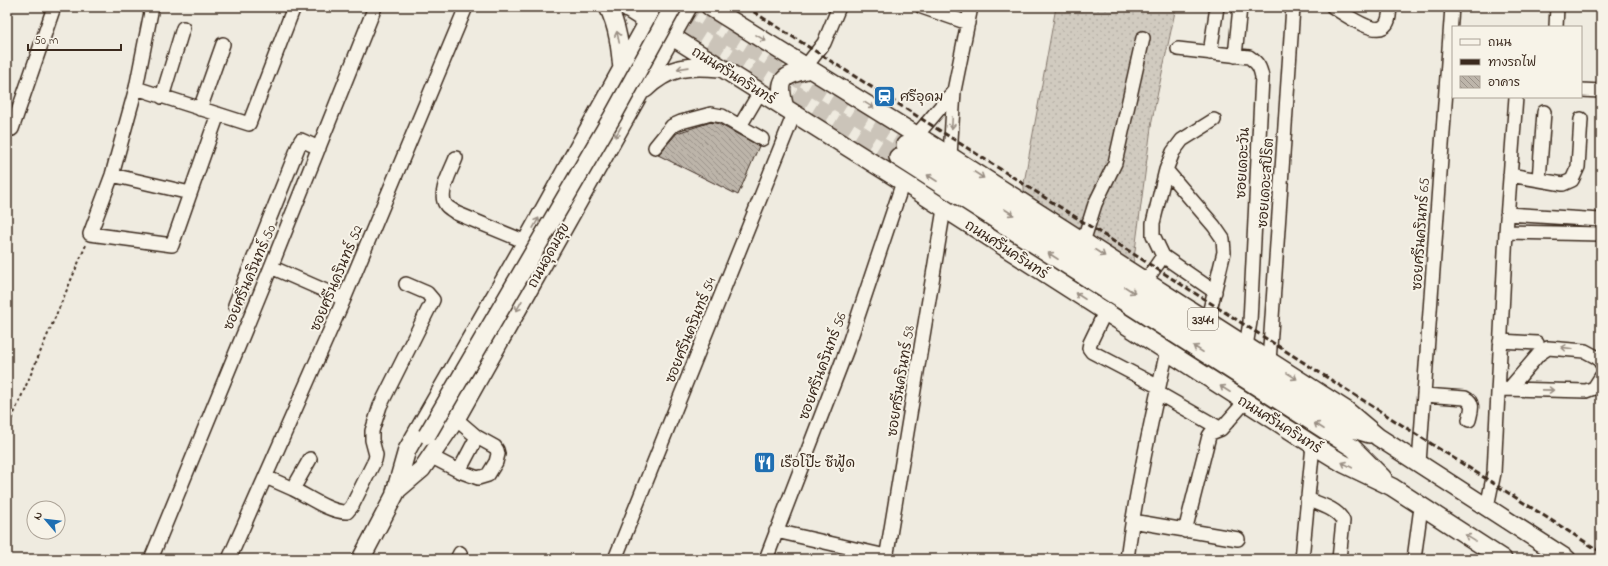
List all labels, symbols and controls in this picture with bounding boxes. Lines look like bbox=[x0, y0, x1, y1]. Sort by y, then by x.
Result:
scale bar bbox=[28, 26, 121, 52]
legend bbox=[1452, 26, 1582, 98]
one-way arrow bbox=[614, 31, 622, 44]
text: 50 m bbox=[34, 32, 58, 50]
one-way arrow bbox=[755, 34, 766, 42]
text: ถนน bbox=[1488, 34, 1512, 52]
street label: ถนนศรีนครินทร์ bbox=[687, 42, 780, 111]
text: ทางรถไฟ bbox=[1488, 54, 1536, 72]
one-way arrow bbox=[677, 64, 690, 72]
text: อาคาร bbox=[1488, 74, 1520, 92]
station icon: ศรีอุดม bbox=[872, 83, 898, 109]
place label: ศรีอุดม bbox=[900, 87, 943, 108]
one-way arrow bbox=[863, 102, 875, 110]
one-way arrow bbox=[948, 116, 955, 129]
one-way arrow bbox=[613, 126, 621, 138]
street label: ซอยเดอะวัน bbox=[1231, 127, 1256, 199]
street label: ซอยเดอะสปิริต bbox=[1253, 137, 1280, 229]
one-way arrow bbox=[974, 170, 985, 179]
one-way arrow bbox=[926, 174, 938, 182]
street label: ซอยศรีนครินทร์ 65 bbox=[1407, 177, 1436, 291]
one-way arrow bbox=[1003, 207, 1014, 216]
street label: ถนนศรีนครินทร์ bbox=[960, 215, 1053, 285]
one-way arrow bbox=[533, 217, 541, 229]
street label: ถนนอุดมสุข bbox=[523, 219, 576, 292]
street label: ซอยศรีนครินทร์ 50 bbox=[219, 222, 282, 334]
street label: ซอยศรีนครินทร์ 52 bbox=[305, 222, 369, 335]
one-way arrow bbox=[1094, 249, 1105, 257]
one-way arrow bbox=[1048, 252, 1059, 260]
street label: ซอยศรีนครินทร์ 54 bbox=[661, 274, 722, 387]
one-way arrow bbox=[1124, 286, 1136, 294]
one-way arrow bbox=[1074, 291, 1086, 299]
one-way arrow bbox=[515, 300, 523, 312]
road number: 3344 bbox=[1188, 308, 1218, 330]
street label: ซอยศรีนครินทร์ 56 bbox=[794, 310, 853, 423]
street label: ซอยศรีนครินทร์ 58 bbox=[882, 324, 921, 438]
one-way arrow bbox=[1193, 345, 1204, 353]
one-way arrow bbox=[1561, 345, 1574, 352]
one-way arrow bbox=[1286, 373, 1298, 381]
one-way arrow bbox=[1219, 384, 1231, 392]
one-way arrow bbox=[1541, 386, 1554, 394]
street label: ถนนศรีนครินทร์ bbox=[1233, 391, 1326, 460]
one-way arrow bbox=[1313, 422, 1325, 430]
restaurant icon: เรือโป๊ะ ซีฟู้ด bbox=[751, 449, 777, 475]
place label: เรือโป๊ะ ซีฟู้ด bbox=[780, 453, 855, 474]
one-way arrow bbox=[1341, 461, 1353, 468]
north arrow bbox=[26, 500, 66, 540]
text: N bbox=[29, 509, 47, 523]
one-way arrow bbox=[1465, 534, 1476, 542]

